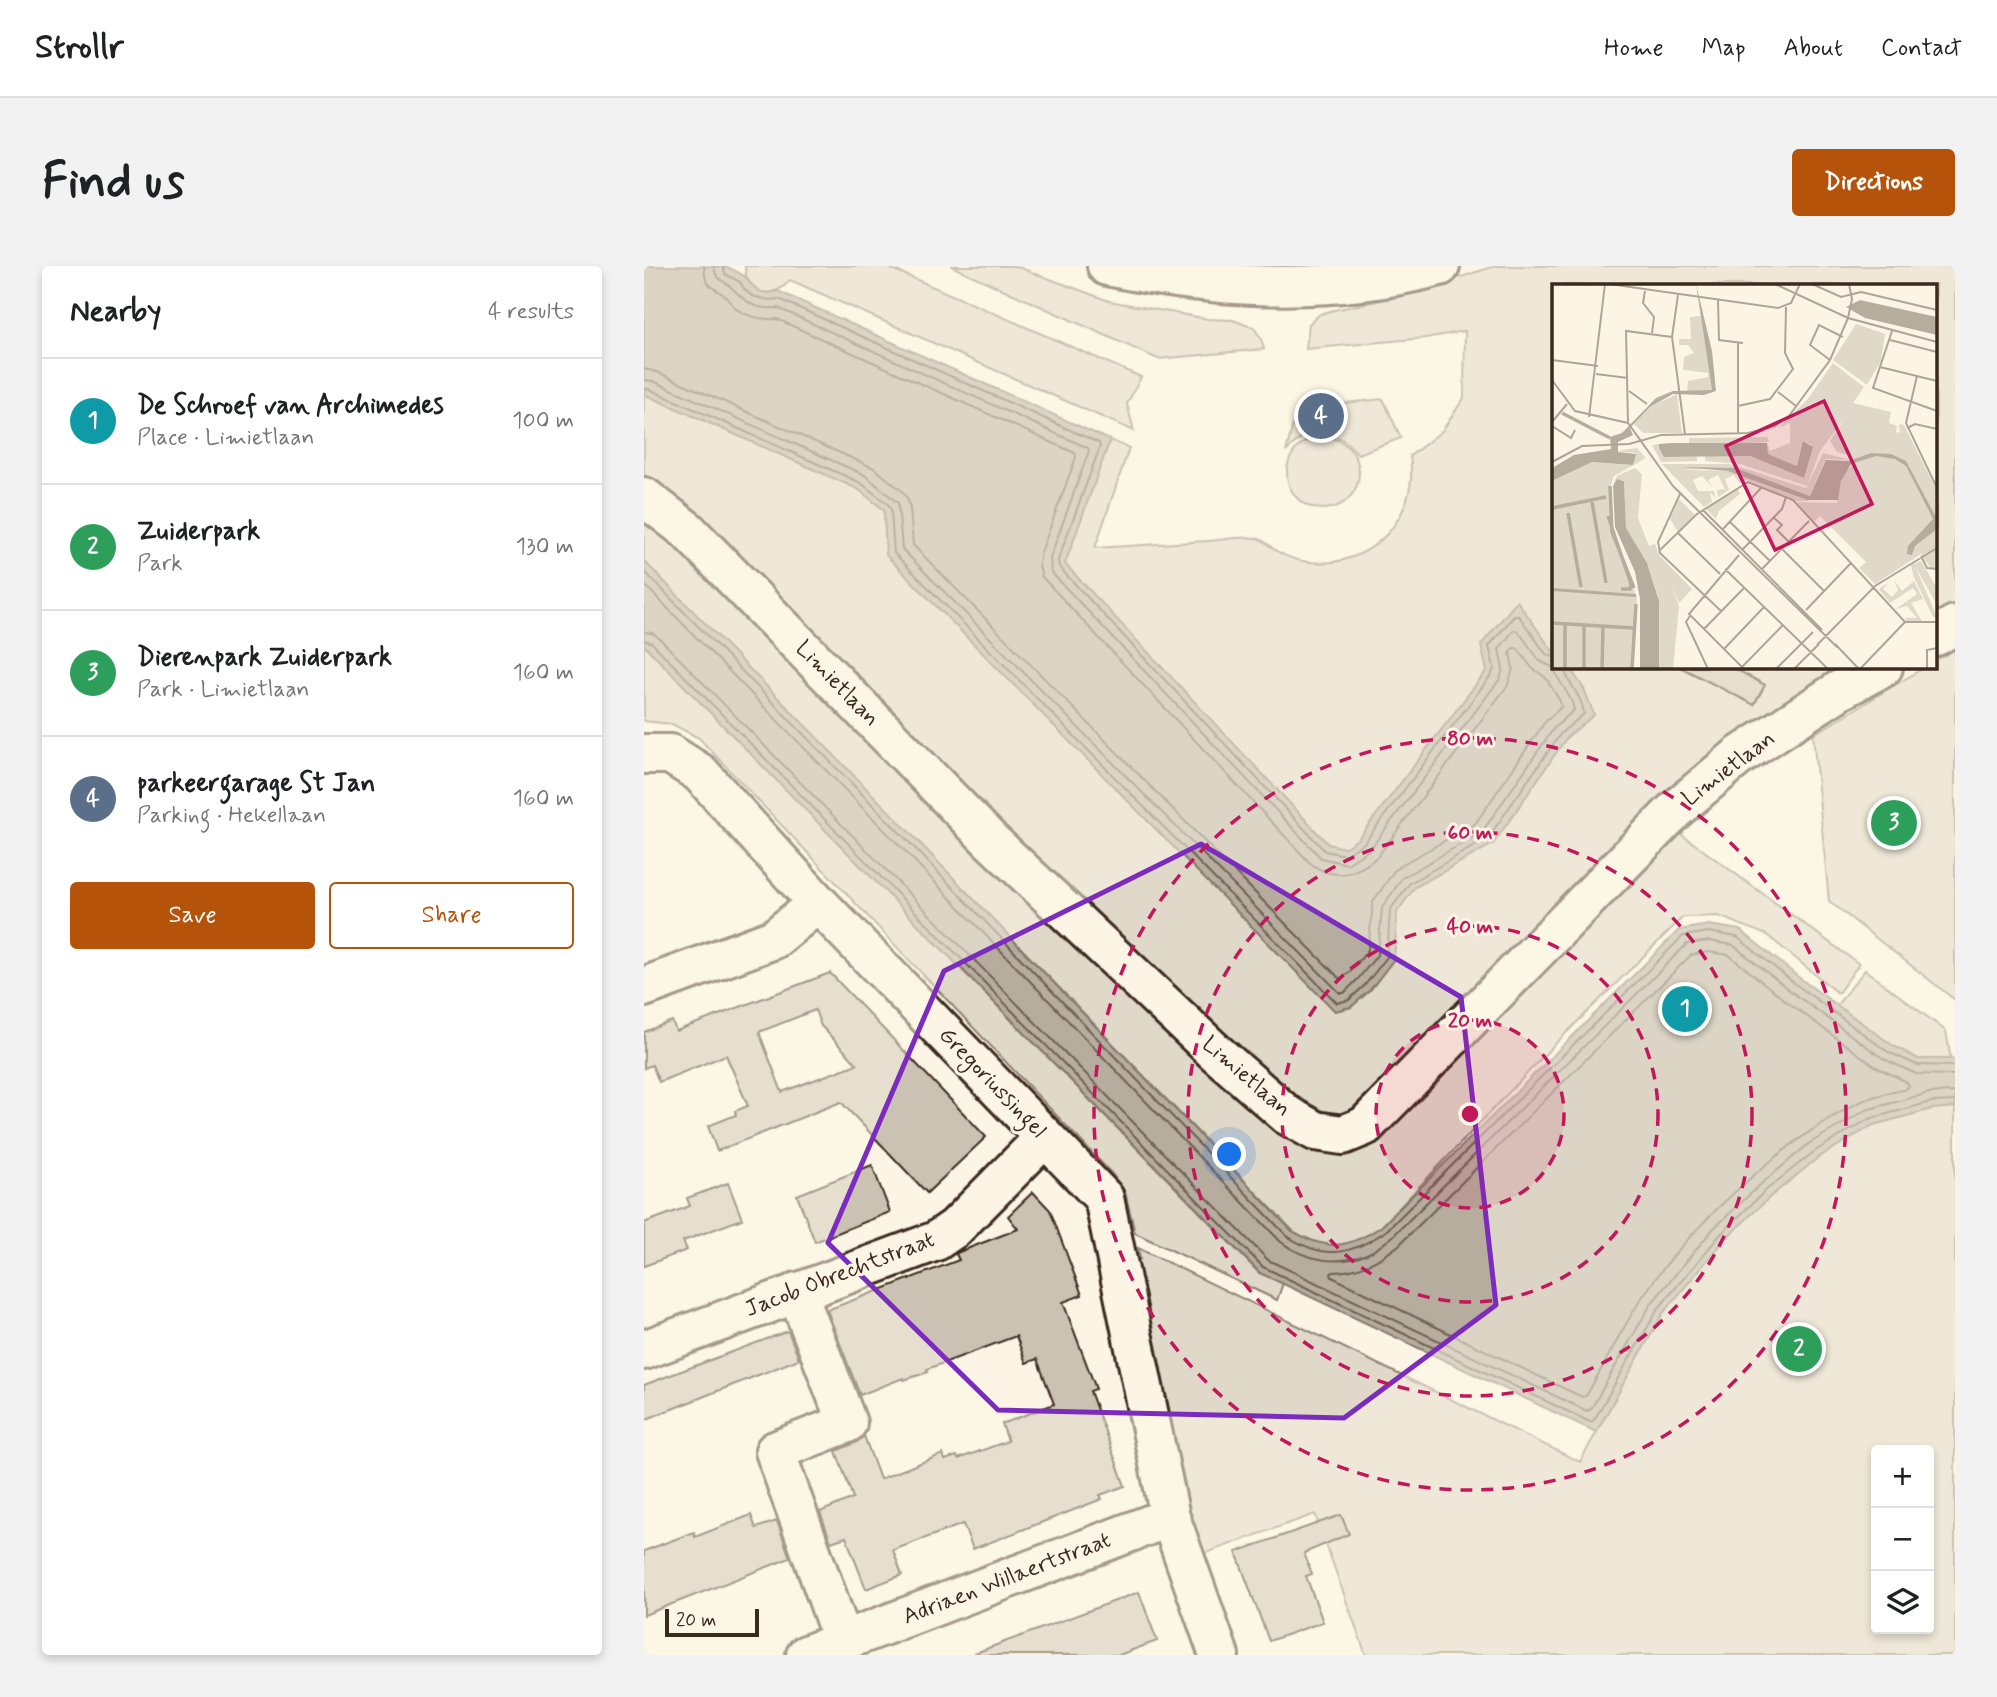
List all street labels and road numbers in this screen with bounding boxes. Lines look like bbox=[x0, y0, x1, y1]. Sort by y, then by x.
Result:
street label: Limietlaan bbox=[788, 634, 886, 734]
street label: Limietlaan bbox=[1676, 724, 1782, 814]
street label: Gregoriussingel bbox=[930, 1021, 1053, 1146]
street label: Limietlaan bbox=[1195, 1030, 1297, 1124]
street label: Jacob Obrechtstraat bbox=[741, 1225, 939, 1325]
street label: Adriaen Willaertstraat bbox=[899, 1525, 1115, 1633]

